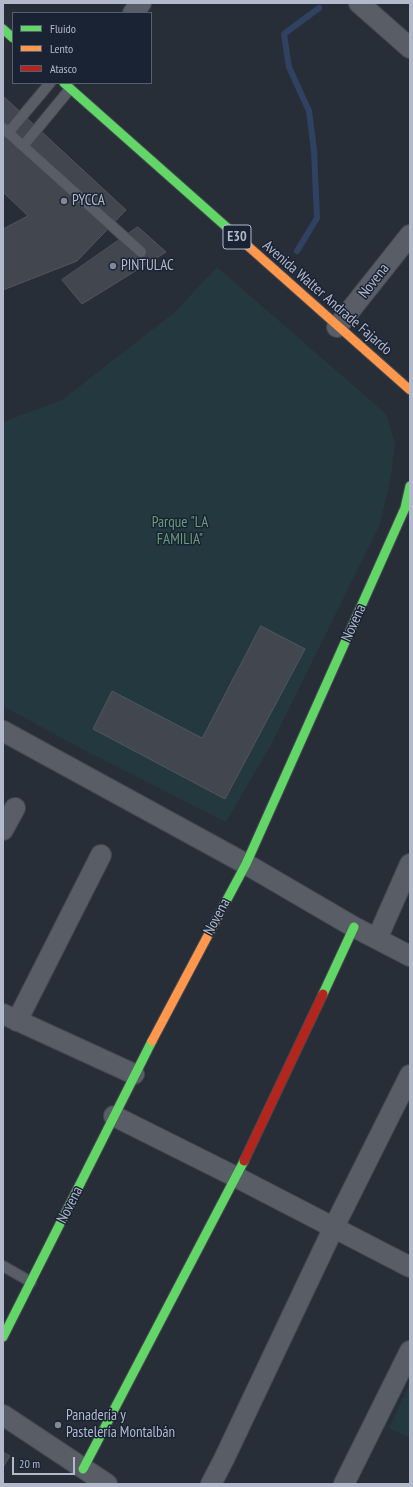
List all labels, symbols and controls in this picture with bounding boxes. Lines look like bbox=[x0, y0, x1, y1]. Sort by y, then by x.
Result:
legend bbox=[12, 12, 152, 84]
text: Fluido bbox=[50, 21, 76, 36]
text: Lento bbox=[50, 41, 73, 56]
text: Atasco bbox=[50, 61, 77, 76]
place label: PYCCA bbox=[72, 192, 105, 210]
marker: PYCCA bbox=[59, 196, 69, 206]
road number: E30 bbox=[223, 225, 251, 249]
street label: Avenida Walter Andrade Fajardo bbox=[259, 237, 395, 359]
place label: PINTULAC bbox=[121, 257, 174, 275]
street label: Novena bbox=[355, 260, 393, 302]
marker: PINTULAC bbox=[108, 261, 118, 271]
park label: Parque "LA FAMILIA" bbox=[152, 514, 208, 549]
street label: Novena bbox=[338, 602, 370, 644]
street label: Novena bbox=[200, 896, 234, 938]
street label: Novena bbox=[53, 1184, 87, 1226]
place label: Panadería y Pastelería Montalbán bbox=[66, 1407, 175, 1442]
marker: Panadería y Pastelería Montalbán bbox=[53, 1420, 63, 1430]
scale bar bbox=[14, 1449, 77, 1475]
text: 20 m bbox=[19, 1456, 40, 1471]

